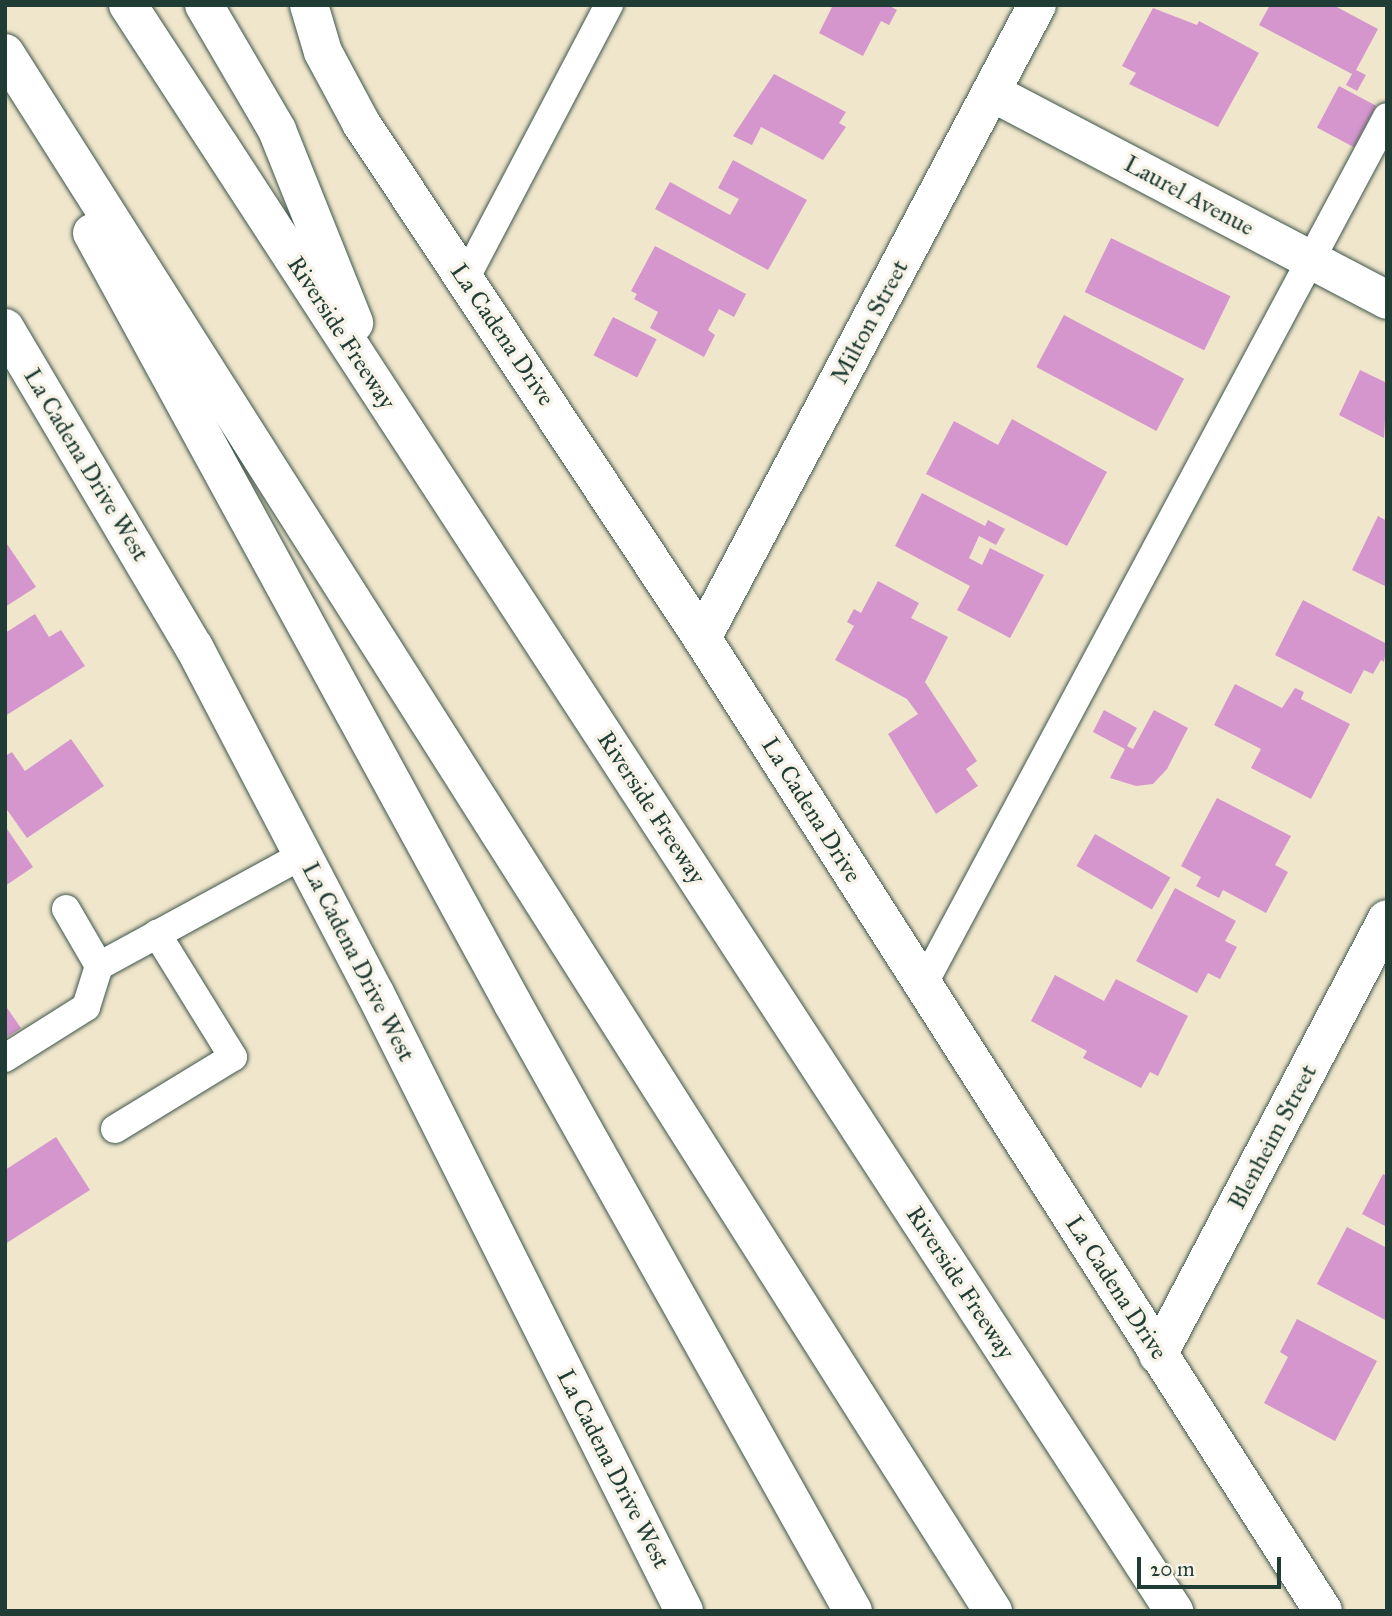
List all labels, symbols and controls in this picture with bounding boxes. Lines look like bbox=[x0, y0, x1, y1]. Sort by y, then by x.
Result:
street label: Laurel Avenue bbox=[1119, 150, 1259, 242]
street label: Riverside Freeway bbox=[281, 251, 401, 415]
street label: Milton Street bbox=[825, 255, 915, 389]
street label: La Cadena Drive bbox=[444, 258, 560, 412]
street label: La Cadena Drive West bbox=[17, 363, 155, 567]
street label: Riverside Freeway bbox=[591, 726, 711, 890]
street label: La Cadena Drive bbox=[755, 732, 867, 888]
street label: La Cadena Drive West bbox=[295, 858, 421, 1066]
street label: Blenheim Street bbox=[1223, 1060, 1323, 1214]
street label: Riverside Freeway bbox=[900, 1201, 1020, 1365]
street label: La Cadena Drive bbox=[1059, 1211, 1173, 1365]
street label: La Cadena Drive West bbox=[550, 1365, 676, 1573]
scale bar bbox=[1140, 1542, 1284, 1586]
text: 20 m bbox=[1150, 1556, 1195, 1582]

